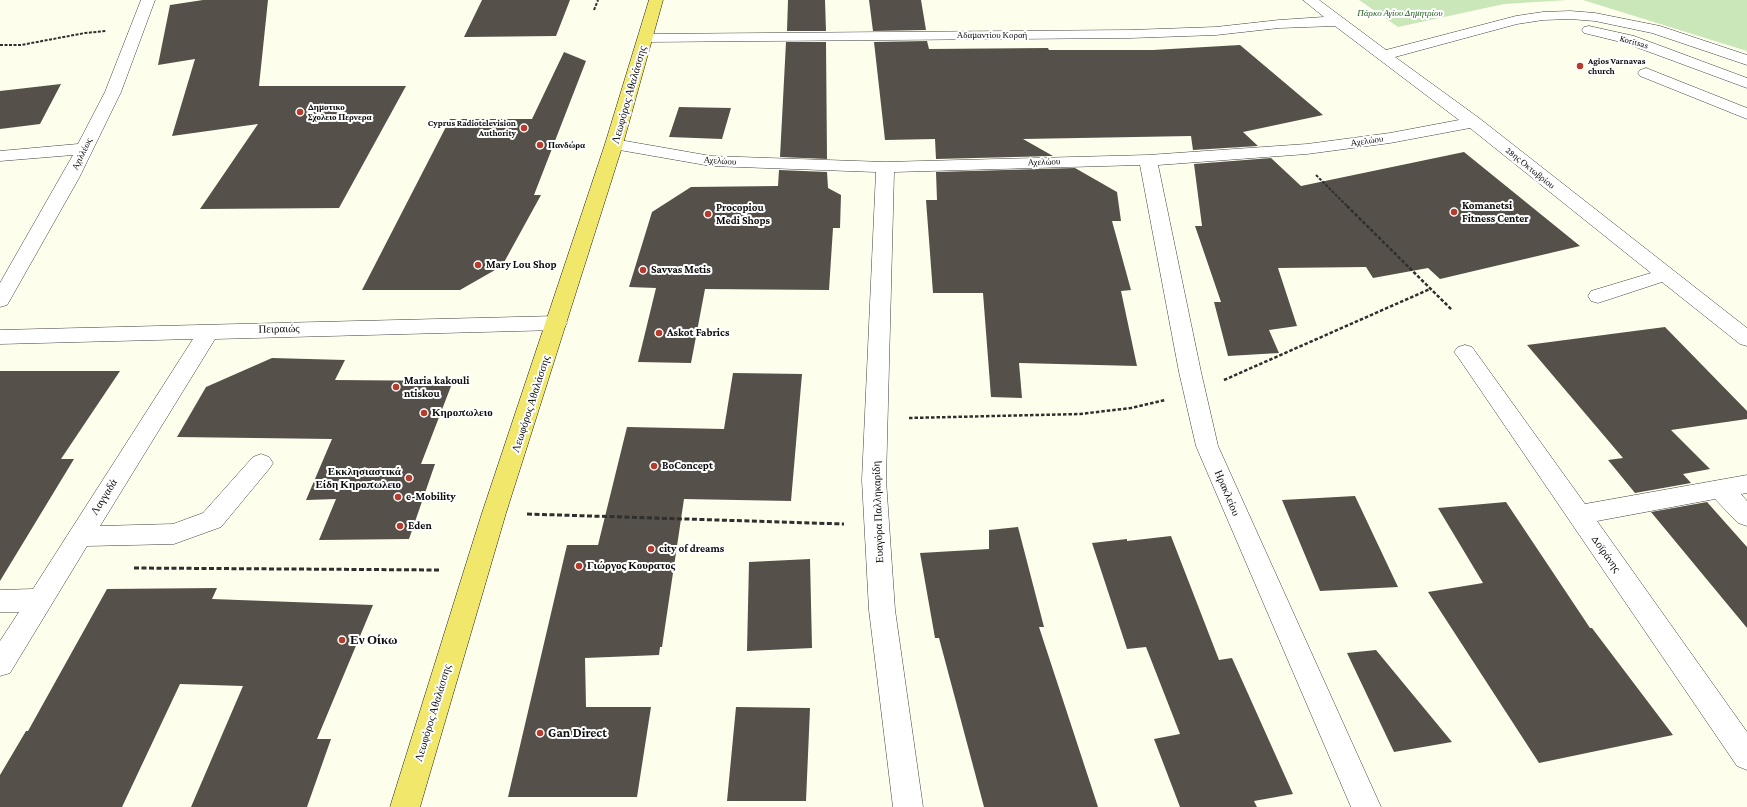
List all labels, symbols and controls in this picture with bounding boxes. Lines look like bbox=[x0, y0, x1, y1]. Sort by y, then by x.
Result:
park label: Πάρκο Αγίου Δημητρίου bbox=[1357, 8, 1443, 18]
street label: Αδαμαντίου Κοραή bbox=[957, 30, 1027, 40]
street label: Koritsas bbox=[1618, 33, 1650, 51]
street label: Λεωφόρος Αθαλάσσης bbox=[609, 45, 649, 145]
place label: Agios Varnavas church bbox=[1588, 56, 1645, 77]
marker: Agios Varnavas church bbox=[1575, 61, 1585, 71]
place label: Δημοτικο Σχολειο Περνερα bbox=[308, 102, 372, 123]
marker: Δημοτικο Σχολειο Περνερα bbox=[295, 107, 305, 117]
place label: Cyprus Radiotelevision Authority bbox=[428, 118, 516, 139]
marker: Cyprus Radiotelevision Authority bbox=[519, 123, 529, 133]
street label: Αχελώου bbox=[1350, 133, 1384, 149]
street label: Αχιλλέως bbox=[70, 136, 94, 172]
marker: Πανδώρα bbox=[535, 140, 545, 150]
place label: Πανδώρα bbox=[548, 140, 585, 150]
street label: 28ης Οκτωβρίου bbox=[1503, 145, 1557, 191]
street label: Αχελώου bbox=[703, 154, 737, 168]
street label: Αχελώου bbox=[1027, 156, 1061, 168]
place label: Komanetsi Fitness Center bbox=[1462, 199, 1529, 225]
place label: Procopiou Medi Shops bbox=[716, 201, 770, 227]
marker: Komanetsi Fitness Center bbox=[1449, 207, 1459, 217]
marker: Procopiou Medi Shops bbox=[703, 209, 713, 219]
place label: Mary Lou Shop bbox=[486, 258, 556, 272]
marker: Mary Lou Shop bbox=[473, 260, 483, 270]
place label: Savvas Metis bbox=[651, 263, 711, 277]
marker: Savvas Metis bbox=[638, 265, 648, 275]
street label: Πειραιώς bbox=[258, 322, 300, 336]
place label: Askot Fabrics bbox=[667, 326, 729, 340]
marker: Askot Fabrics bbox=[654, 328, 664, 338]
street label: Λεωφόρος Αθαλάσσης bbox=[509, 354, 553, 454]
place label: Maria kakouli ntiskou bbox=[404, 374, 469, 400]
marker: Maria kakouli ntiskou bbox=[391, 382, 401, 392]
place label: Κηροπωλειο bbox=[432, 406, 493, 420]
marker: Κηροπωλειο bbox=[419, 408, 429, 418]
place label: BoConcept bbox=[662, 459, 713, 473]
marker: BoConcept bbox=[649, 461, 659, 471]
street label: Ευαγόρα Παλληκαρίδη bbox=[870, 461, 886, 563]
place label: Εκκλησιαστικά Είδη Κηροπωλειο bbox=[316, 465, 401, 491]
street label: Ηρακλείου bbox=[1211, 468, 1243, 518]
marker: Εκκλησιαστικά Είδη Κηροπωλειο bbox=[404, 473, 414, 483]
street label: Λαγγαδά bbox=[88, 476, 120, 518]
place label: e-Mobility bbox=[406, 490, 455, 504]
marker: e-Mobility bbox=[393, 492, 403, 502]
place label: Eden bbox=[408, 519, 432, 533]
marker: Eden bbox=[395, 521, 405, 531]
street label: Δοϊράνης bbox=[1589, 533, 1623, 575]
place label: city of dreams bbox=[659, 542, 724, 556]
marker: city of dreams bbox=[646, 544, 656, 554]
place label: Γιώργος Κουρατος bbox=[587, 559, 675, 573]
marker: Γιώργος Κουρατος bbox=[574, 561, 584, 571]
place label: Εν Οίκω bbox=[350, 632, 397, 648]
marker: Εν Οίκω bbox=[337, 635, 347, 645]
street label: Λεωφόρος Αθαλάσσης bbox=[412, 663, 454, 763]
place label: Gan Direct bbox=[548, 725, 607, 741]
marker: Gan Direct bbox=[535, 728, 545, 738]

